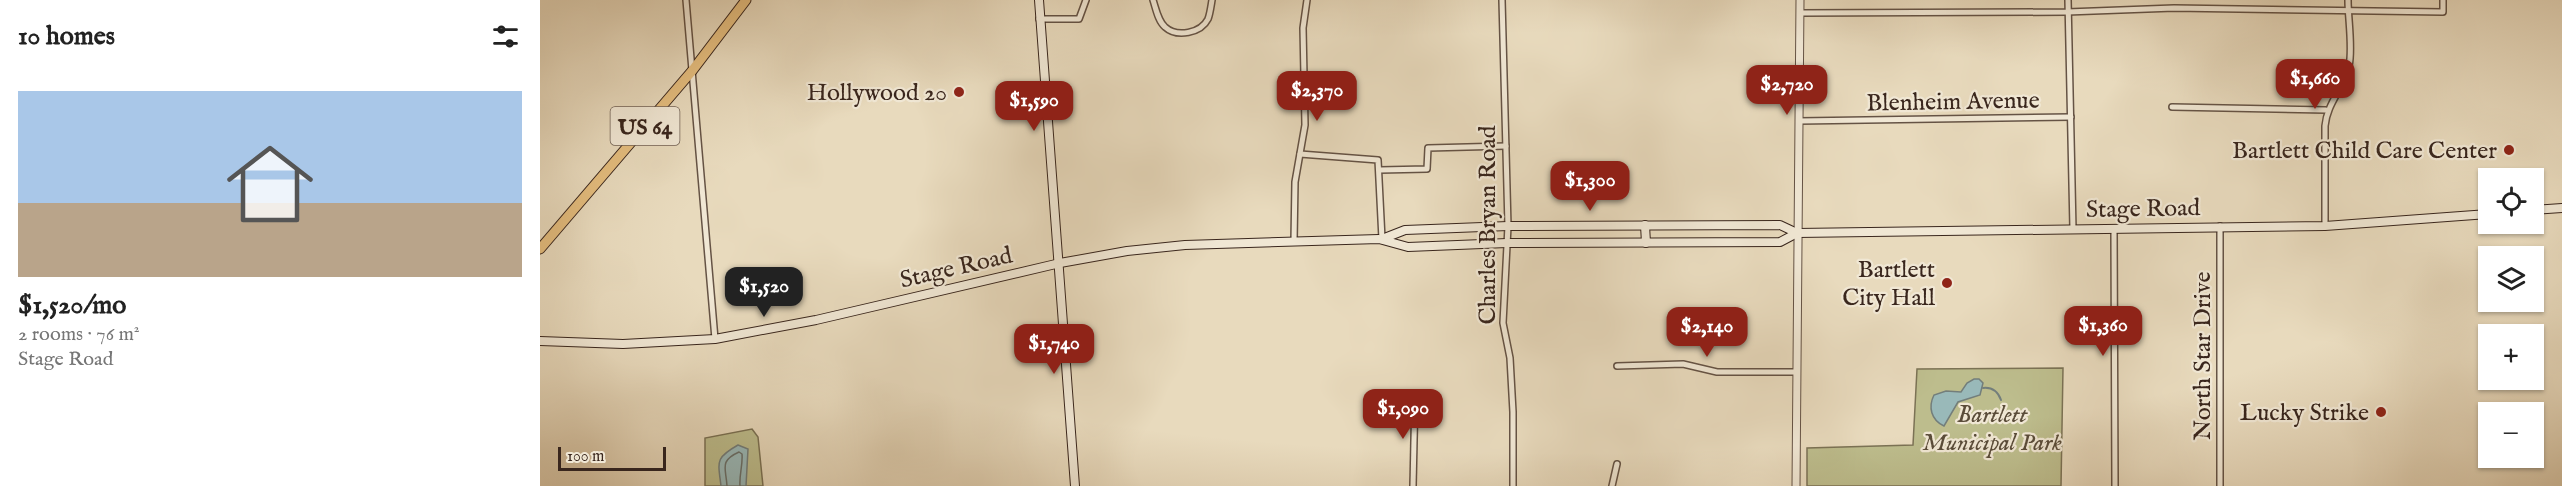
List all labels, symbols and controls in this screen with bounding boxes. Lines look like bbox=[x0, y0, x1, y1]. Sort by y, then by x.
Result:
text: 10 homes bbox=[18, 20, 115, 53]
icon: filters bbox=[489, 20, 522, 53]
pin: $1,660 bbox=[2266, 59, 2364, 110]
pin: $2,720 bbox=[1738, 65, 1836, 116]
text: $1,660 bbox=[2290, 66, 2340, 91]
pin: $2,370 bbox=[1268, 71, 1366, 122]
text: $2,720 bbox=[1760, 72, 1814, 97]
place label: Hollywood 20 bbox=[807, 78, 947, 109]
text: $2,370 bbox=[1291, 78, 1343, 103]
pin: $1,590 bbox=[985, 81, 1083, 132]
marker: Hollywood 20 bbox=[952, 85, 966, 99]
street label: Blenheim Avenue bbox=[1866, 85, 2040, 120]
text: $1,590 bbox=[1009, 88, 1059, 113]
road number: US 64 bbox=[610, 107, 680, 145]
street label: Charles Bryan Road bbox=[1473, 125, 1504, 325]
icon: home bbox=[216, 130, 324, 238]
place label: Bartlett Child Care Center bbox=[2232, 136, 2497, 167]
marker: Bartlett Child Care Center bbox=[2502, 143, 2516, 157]
pin: $1,300 bbox=[1541, 161, 1639, 212]
text: $1,300 bbox=[1565, 168, 1615, 193]
map controls bbox=[2478, 168, 2544, 468]
button: locate bbox=[2478, 168, 2544, 234]
street label: Stage Road bbox=[2086, 193, 2201, 226]
street label: Stage Road bbox=[897, 240, 1016, 296]
button: layers bbox=[2478, 246, 2544, 312]
place label: Bartlett City Hall bbox=[1842, 255, 1935, 314]
pin: $1,520 bbox=[715, 267, 813, 318]
street label: North Star Drive bbox=[2188, 272, 2219, 440]
text: $1,520 bbox=[739, 274, 789, 299]
marker: Bartlett City Hall bbox=[1940, 276, 1954, 290]
text: $1,520/mo bbox=[18, 289, 126, 322]
pin: $1,360 bbox=[2054, 306, 2152, 357]
pin: $2,140 bbox=[1658, 307, 1756, 358]
text: $1,360 bbox=[2078, 313, 2128, 338]
text: $2,140 bbox=[1681, 314, 1733, 339]
text: 2 rooms · 76 m² bbox=[18, 322, 139, 347]
pin: $1,740 bbox=[1005, 324, 1103, 375]
button: + bbox=[2478, 324, 2544, 390]
text: $1,740 bbox=[1028, 331, 1080, 356]
text: Stage Road bbox=[18, 347, 113, 372]
pin: $1,090 bbox=[1354, 389, 1452, 440]
text: $1,090 bbox=[1377, 396, 1429, 421]
place label: Lucky Strike bbox=[2240, 398, 2369, 429]
park label: Bartlett Municipal Park bbox=[1922, 400, 2062, 459]
button: − bbox=[2478, 402, 2544, 468]
marker: Lucky Strike bbox=[2374, 405, 2388, 419]
scale bar bbox=[558, 444, 666, 472]
text: 100 m bbox=[567, 447, 604, 467]

